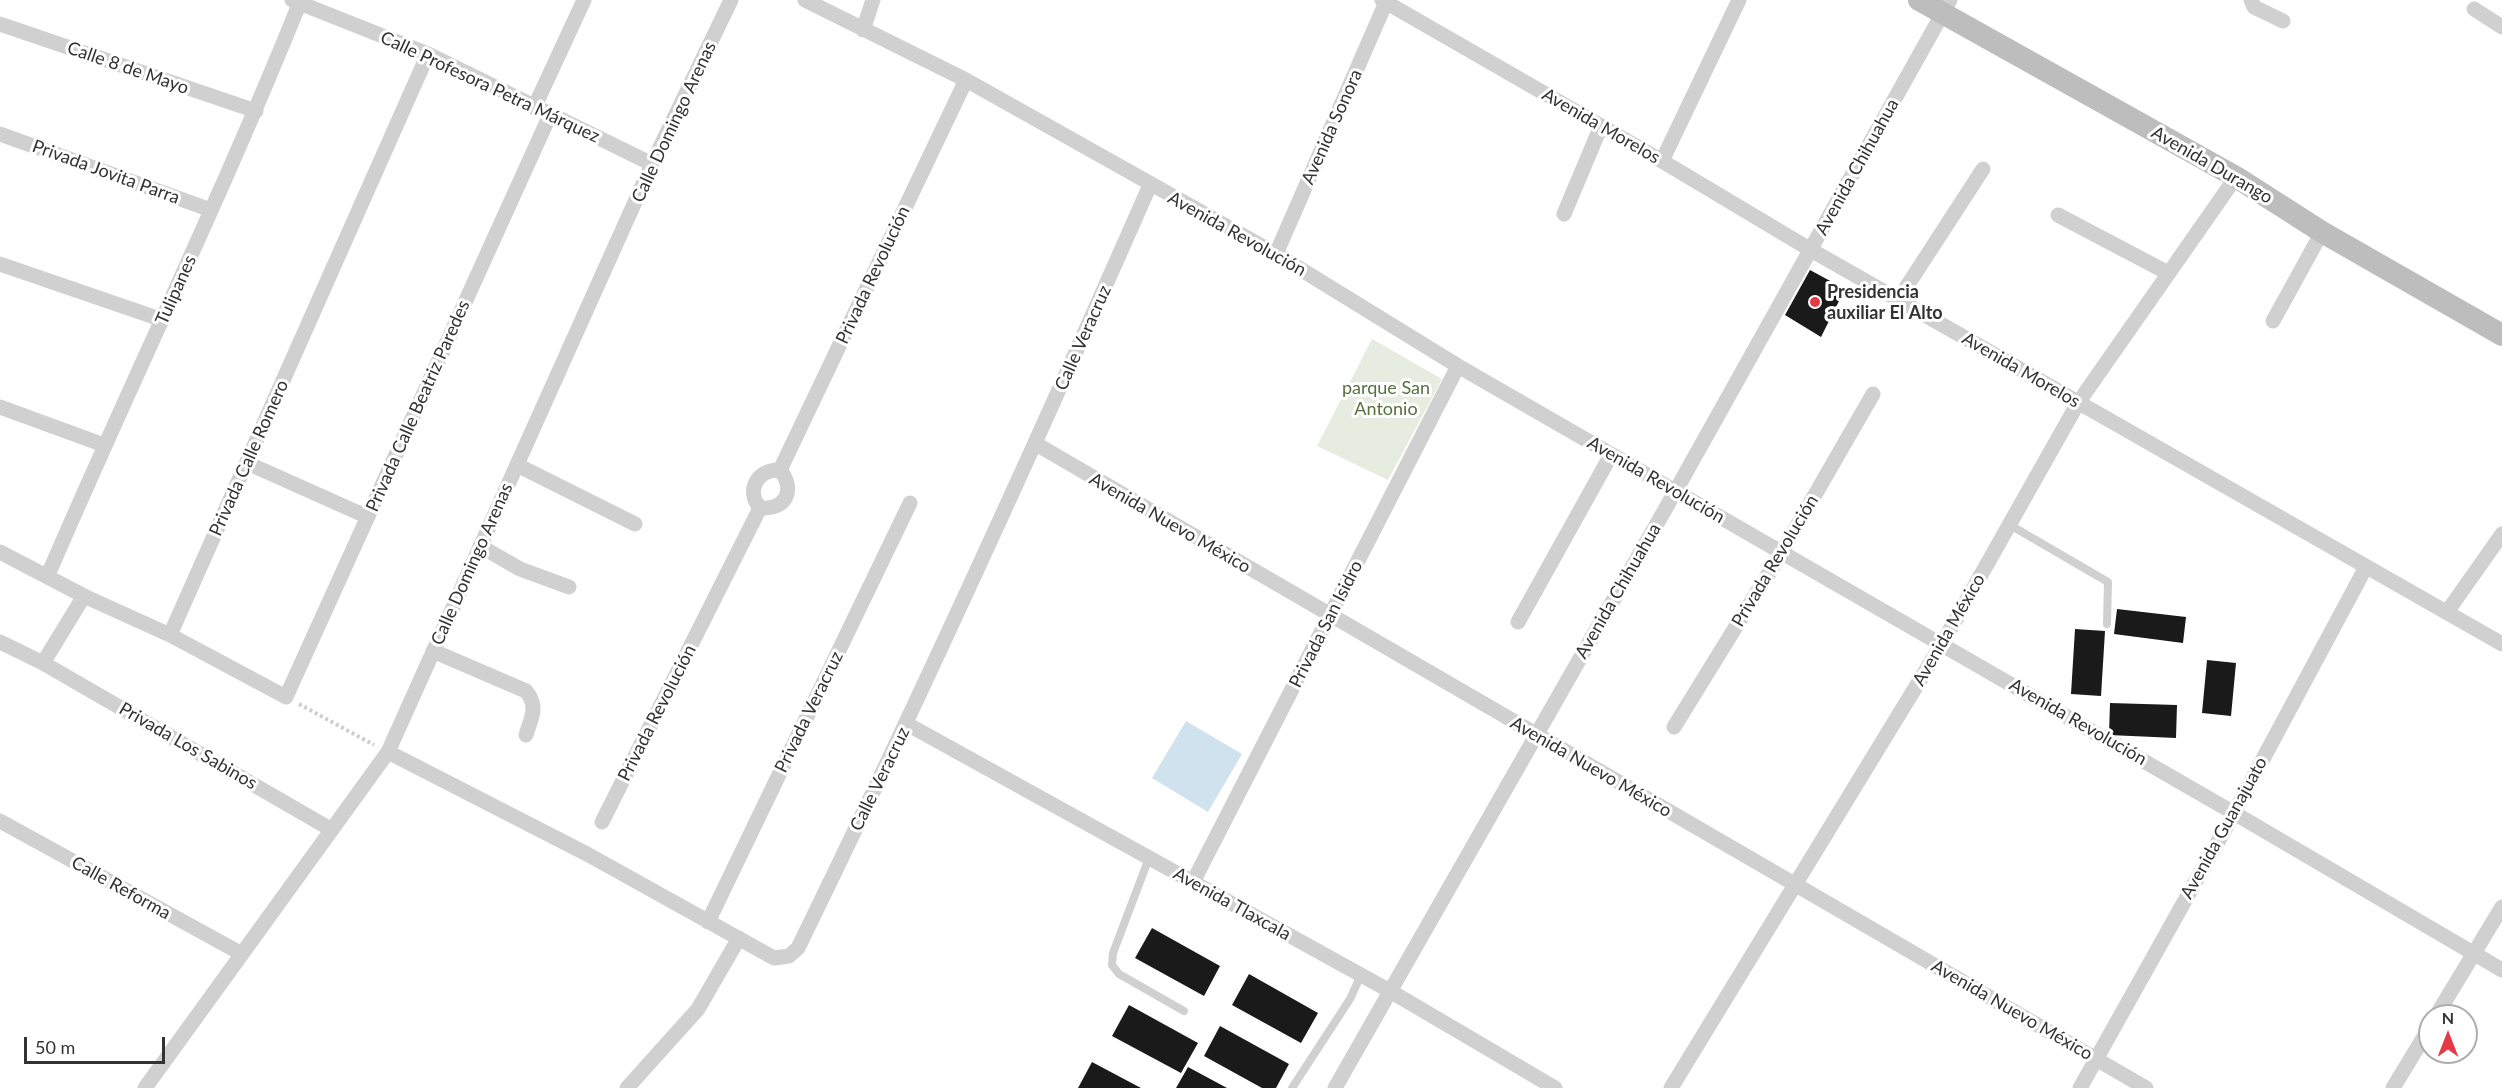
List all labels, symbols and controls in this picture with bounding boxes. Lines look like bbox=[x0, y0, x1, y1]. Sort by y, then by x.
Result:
street label: Calle Profesora Petra Márquez bbox=[377, 27, 603, 147]
street label: Calle 8 de Mayo bbox=[64, 37, 192, 99]
street label: Calle Domingo Arenas bbox=[627, 38, 721, 206]
street label: Avenida Sonora bbox=[1297, 66, 1367, 188]
street label: Avenida Morelos bbox=[1538, 84, 1664, 168]
street label: Avenida Chihuahua bbox=[1811, 95, 1903, 239]
street label: Avenida Durango bbox=[2148, 122, 2276, 208]
street label: Privada Jovita Parra bbox=[29, 135, 183, 209]
street label: Avenida Revolución bbox=[1164, 187, 1310, 281]
street label: Privada Revolución bbox=[832, 203, 914, 347]
street label: Tulipanes bbox=[151, 252, 201, 328]
place label: Presidencia auxiliar El Alto bbox=[1827, 281, 1943, 324]
street label: Calle Veracruz bbox=[1050, 282, 1116, 394]
marker: Presidencia auxiliar El Alto bbox=[1808, 295, 1822, 309]
street label: Privada Calle Beatriz Paredes bbox=[362, 297, 474, 515]
street label: Avenida Morelos bbox=[1958, 328, 2084, 412]
street label: Privada Calle Romero bbox=[205, 377, 293, 539]
park label: parque San Antonio bbox=[1342, 377, 1430, 420]
street label: Avenida Revolución bbox=[1584, 432, 1728, 528]
street label: Avenida Nuevo México bbox=[1086, 468, 1254, 578]
street label: Calle Domingo Arenas bbox=[427, 480, 517, 648]
street label: Privada Revolución bbox=[1727, 491, 1823, 631]
street label: Avenida Chihuahua bbox=[1571, 520, 1665, 662]
street label: Privada San Isidro bbox=[1285, 557, 1367, 691]
street label: Avenida México bbox=[1908, 570, 1990, 690]
street label: Privada Revolución bbox=[613, 641, 701, 785]
street label: Privada Veracruz bbox=[770, 648, 848, 776]
street label: Avenida Revolución bbox=[2006, 674, 2150, 770]
street label: Privada Los Sabinos bbox=[115, 698, 261, 794]
street label: Avenida Nuevo México bbox=[1507, 712, 1675, 822]
street label: Calle Veracruz bbox=[846, 724, 914, 834]
street label: Avenida Guanajuato bbox=[2176, 753, 2272, 903]
street label: Calle Reforma bbox=[68, 852, 174, 924]
street label: Avenida Tlaxcala bbox=[1169, 863, 1295, 945]
street label: Avenida Nuevo México bbox=[1928, 955, 2096, 1065]
north arrow bbox=[2418, 1004, 2478, 1064]
text: N bbox=[2442, 1008, 2454, 1027]
scale bar bbox=[27, 1025, 168, 1063]
text: 50 m bbox=[35, 1036, 75, 1058]

